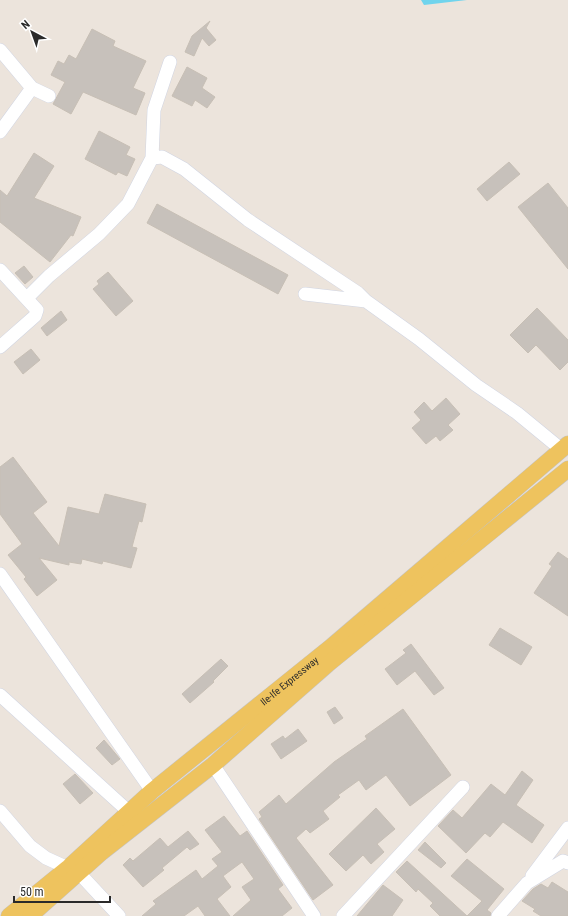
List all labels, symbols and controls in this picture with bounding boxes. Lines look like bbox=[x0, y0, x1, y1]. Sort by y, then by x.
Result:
north arrow bbox=[12, 12, 52, 52]
text: N bbox=[19, 18, 33, 32]
street label: Ile-Ife Expressway bbox=[258, 654, 320, 707]
scale bar bbox=[14, 878, 110, 904]
text: 50 m bbox=[20, 885, 44, 899]

